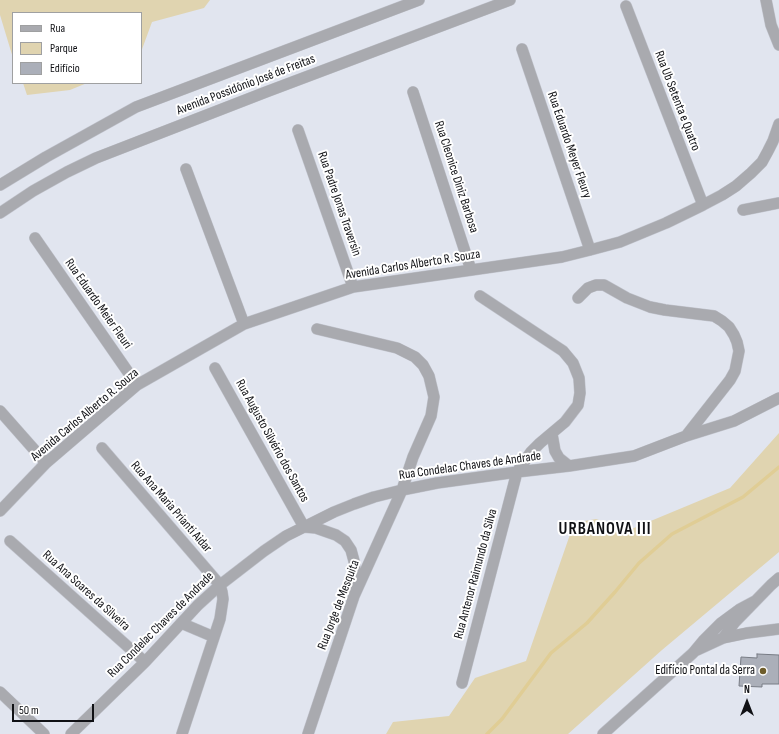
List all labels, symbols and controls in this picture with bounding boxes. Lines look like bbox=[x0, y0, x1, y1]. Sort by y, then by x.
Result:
legend bbox=[12, 12, 142, 84]
text: Rua bbox=[50, 21, 65, 36]
text: Parque bbox=[50, 41, 78, 56]
street label: Rua Ub Setenta e Quatro bbox=[651, 49, 703, 153]
street label: Avenida Possidônio José de Freitas bbox=[175, 51, 317, 119]
text: Edifício bbox=[50, 61, 80, 76]
street label: Rua Eduardo Meyer Fleury bbox=[543, 90, 595, 200]
street label: Rua Cleonice Diniz Barbosa bbox=[431, 119, 481, 235]
street label: Rua Padre Jonas Traversin bbox=[314, 150, 364, 258]
street label: Avenida Carlos Alberto R. Souza bbox=[345, 247, 481, 283]
street label: Rua Eduardo Meier Fleuri bbox=[61, 256, 135, 352]
street label: Avenida Carlos Alberto R. Souza bbox=[28, 365, 142, 465]
street label: Rua Augusto Silvério dos Santos bbox=[232, 377, 312, 505]
street label: Rua Condelac Chaves de Andrade bbox=[398, 448, 542, 484]
street label: Rua Ana Maria Prianti Aidar bbox=[127, 458, 215, 556]
street label: Rua Antenor Raimundo da Silva bbox=[451, 507, 501, 641]
district label: URBANOVA III bbox=[559, 520, 651, 540]
street label: Rua Ana Soares da Silveira bbox=[39, 548, 133, 634]
street label: Rua Jorge de Mesquita bbox=[315, 558, 363, 652]
street label: Rua Condelac Chaves de Andrade bbox=[105, 569, 217, 681]
place label: Edifício Pontal da Serra bbox=[655, 663, 755, 679]
marker: Edifício Pontal da Serra bbox=[758, 666, 768, 676]
north arrow bbox=[727, 682, 767, 722]
text: N bbox=[744, 683, 750, 696]
scale bar bbox=[14, 696, 96, 722]
text: 50 m bbox=[19, 703, 39, 718]

